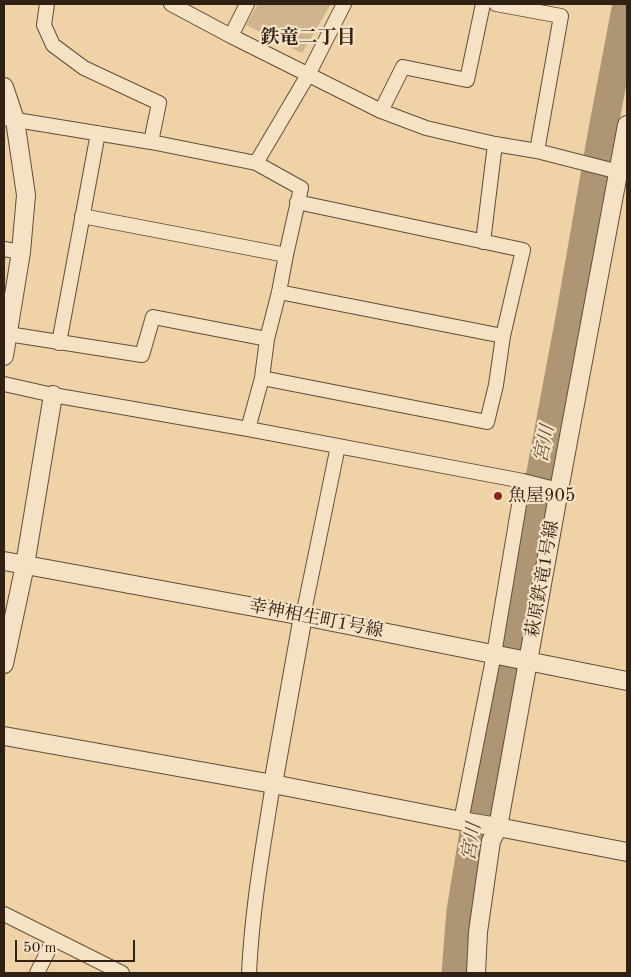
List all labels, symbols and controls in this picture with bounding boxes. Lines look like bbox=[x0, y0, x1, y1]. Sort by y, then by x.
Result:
district label: 鉄竜二丁目 bbox=[261, 27, 355, 49]
water label: 宮川 bbox=[530, 423, 560, 465]
place label: 魚屋905 bbox=[508, 485, 575, 507]
marker: 魚屋905 bbox=[492, 490, 504, 502]
street label: 萩原鉄竜1号線 bbox=[522, 519, 564, 639]
street label: 幸神相生町1号線 bbox=[247, 595, 385, 643]
water label: 宮川 bbox=[458, 821, 486, 863]
scale bar bbox=[18, 930, 138, 962]
text: 50 m bbox=[23, 941, 57, 956]

